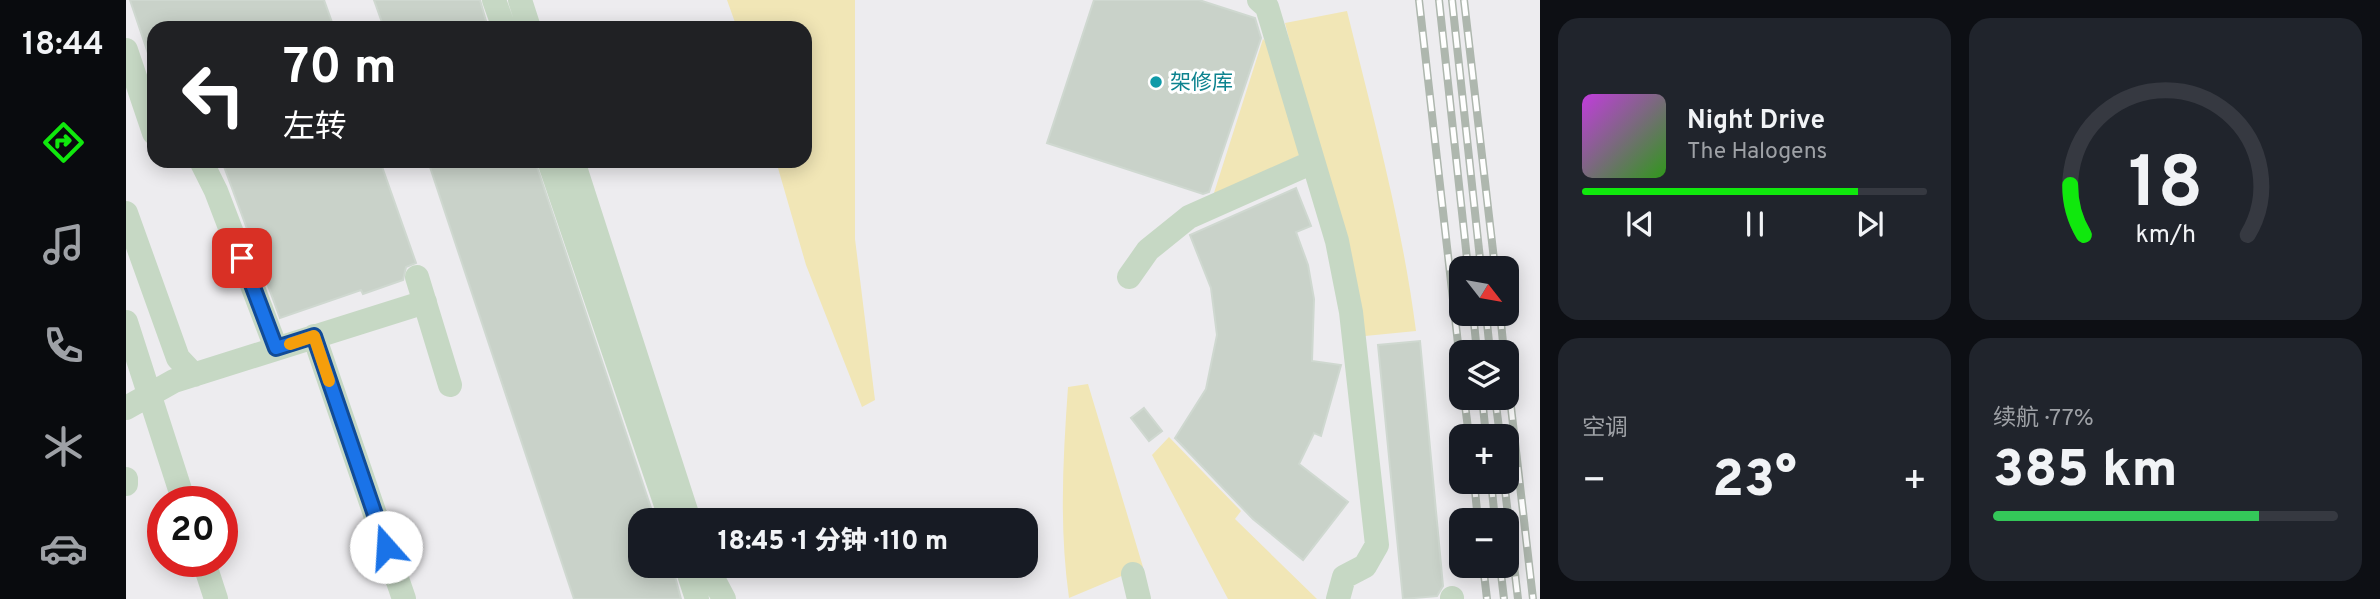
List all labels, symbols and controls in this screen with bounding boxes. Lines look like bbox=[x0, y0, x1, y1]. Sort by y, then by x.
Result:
text: 18:44 bbox=[22, 26, 104, 66]
text: 70 m bbox=[283, 39, 397, 101]
icon: left bbox=[168, 49, 259, 140]
place label: 架修库 bbox=[1170, 70, 1233, 97]
marker: 架修库 bbox=[1148, 74, 1164, 90]
text: Night Drive bbox=[1687, 105, 1825, 138]
text: 左转 bbox=[283, 109, 347, 149]
icon: directions bbox=[39, 118, 88, 167]
text: The Halogens bbox=[1687, 138, 1827, 167]
text: 18 bbox=[2128, 141, 2203, 233]
icon: previous bbox=[1621, 205, 1659, 243]
icon: pause bbox=[1736, 205, 1774, 243]
icon: next bbox=[1851, 205, 1889, 243]
icon: music bbox=[39, 220, 88, 269]
text: km/h bbox=[2135, 220, 2196, 252]
pin bbox=[212, 228, 272, 288]
icon: arrive bbox=[223, 239, 261, 277]
north arrow bbox=[1449, 256, 1519, 326]
map controls bbox=[1449, 256, 1519, 578]
icon: phone bbox=[39, 321, 88, 370]
button: layers bbox=[1449, 340, 1519, 410]
text: 续航 · 77% bbox=[1993, 405, 2094, 434]
text: 空调 bbox=[1582, 415, 1628, 444]
icon: climate bbox=[39, 422, 88, 471]
button: + bbox=[1449, 424, 1519, 494]
text: 385 km bbox=[1993, 439, 2178, 505]
text: 23° bbox=[1712, 449, 1797, 515]
text: − bbox=[1582, 458, 1607, 507]
text: + bbox=[1902, 458, 1927, 507]
speed limit sign: 20 bbox=[147, 486, 238, 577]
button: − bbox=[1449, 508, 1519, 578]
position arrow bbox=[349, 510, 423, 584]
icon: car bbox=[39, 524, 88, 573]
text: 18:45 · 1 分钟 · 110 m bbox=[718, 526, 948, 559]

